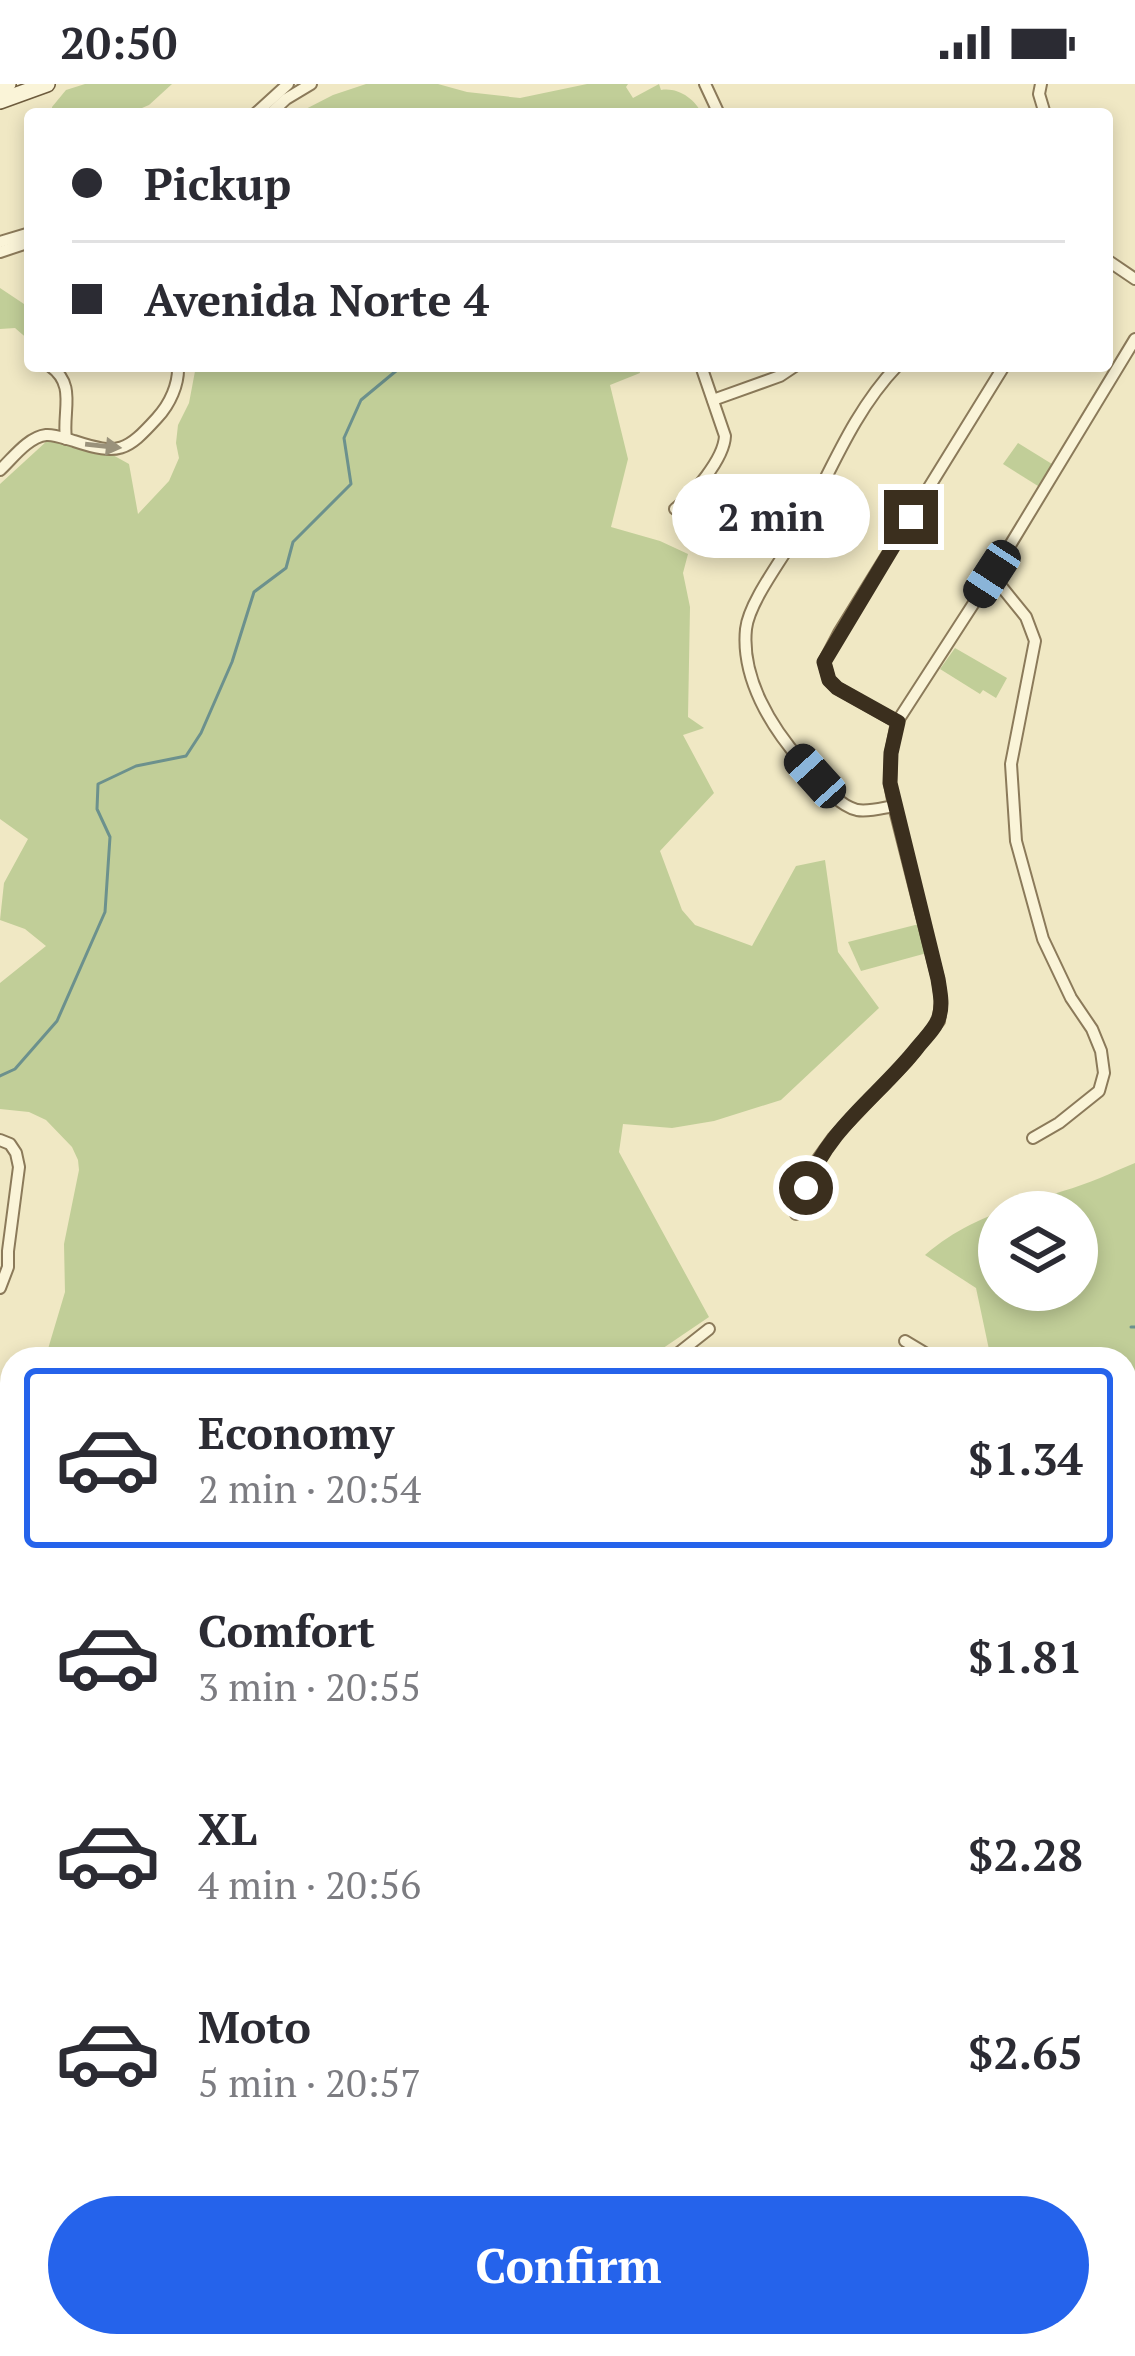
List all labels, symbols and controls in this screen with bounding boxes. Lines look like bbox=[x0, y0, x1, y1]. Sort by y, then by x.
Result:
text: 20:50 bbox=[60, 12, 177, 72]
text: Pickup bbox=[144, 153, 291, 213]
text: Avenida Norte 4 bbox=[144, 269, 489, 329]
one-way arrow bbox=[85, 437, 122, 456]
callout: 2 min bbox=[671, 475, 869, 559]
text: 2 min bbox=[718, 490, 824, 542]
route end bbox=[884, 490, 938, 544]
car bbox=[957, 534, 1027, 614]
car bbox=[778, 737, 852, 815]
route start bbox=[779, 1161, 833, 1215]
map controls bbox=[978, 1191, 1098, 1311]
button: layers bbox=[978, 1191, 1098, 1311]
text: Economy bbox=[198, 1402, 394, 1462]
icon: car bbox=[54, 1404, 162, 1512]
text: $1.34 bbox=[968, 1428, 1083, 1488]
text: 2 min · 20:54 bbox=[198, 1462, 421, 1514]
text: Comfort bbox=[198, 1600, 375, 1660]
icon: car bbox=[54, 1602, 162, 1710]
text: $1.81 bbox=[968, 1626, 1083, 1686]
text: 3 min · 20:55 bbox=[198, 1660, 421, 1712]
text: XL bbox=[198, 1798, 257, 1858]
icon: car bbox=[54, 1800, 162, 1908]
text: $2.28 bbox=[968, 1824, 1083, 1884]
text: 4 min · 20:56 bbox=[198, 1858, 421, 1910]
text: Moto bbox=[198, 1996, 311, 2056]
icon: car bbox=[54, 1998, 162, 2106]
text: $2.65 bbox=[968, 2022, 1083, 2082]
text: 5 min · 20:57 bbox=[198, 2056, 421, 2108]
button: Confirm bbox=[48, 2196, 1089, 2334]

